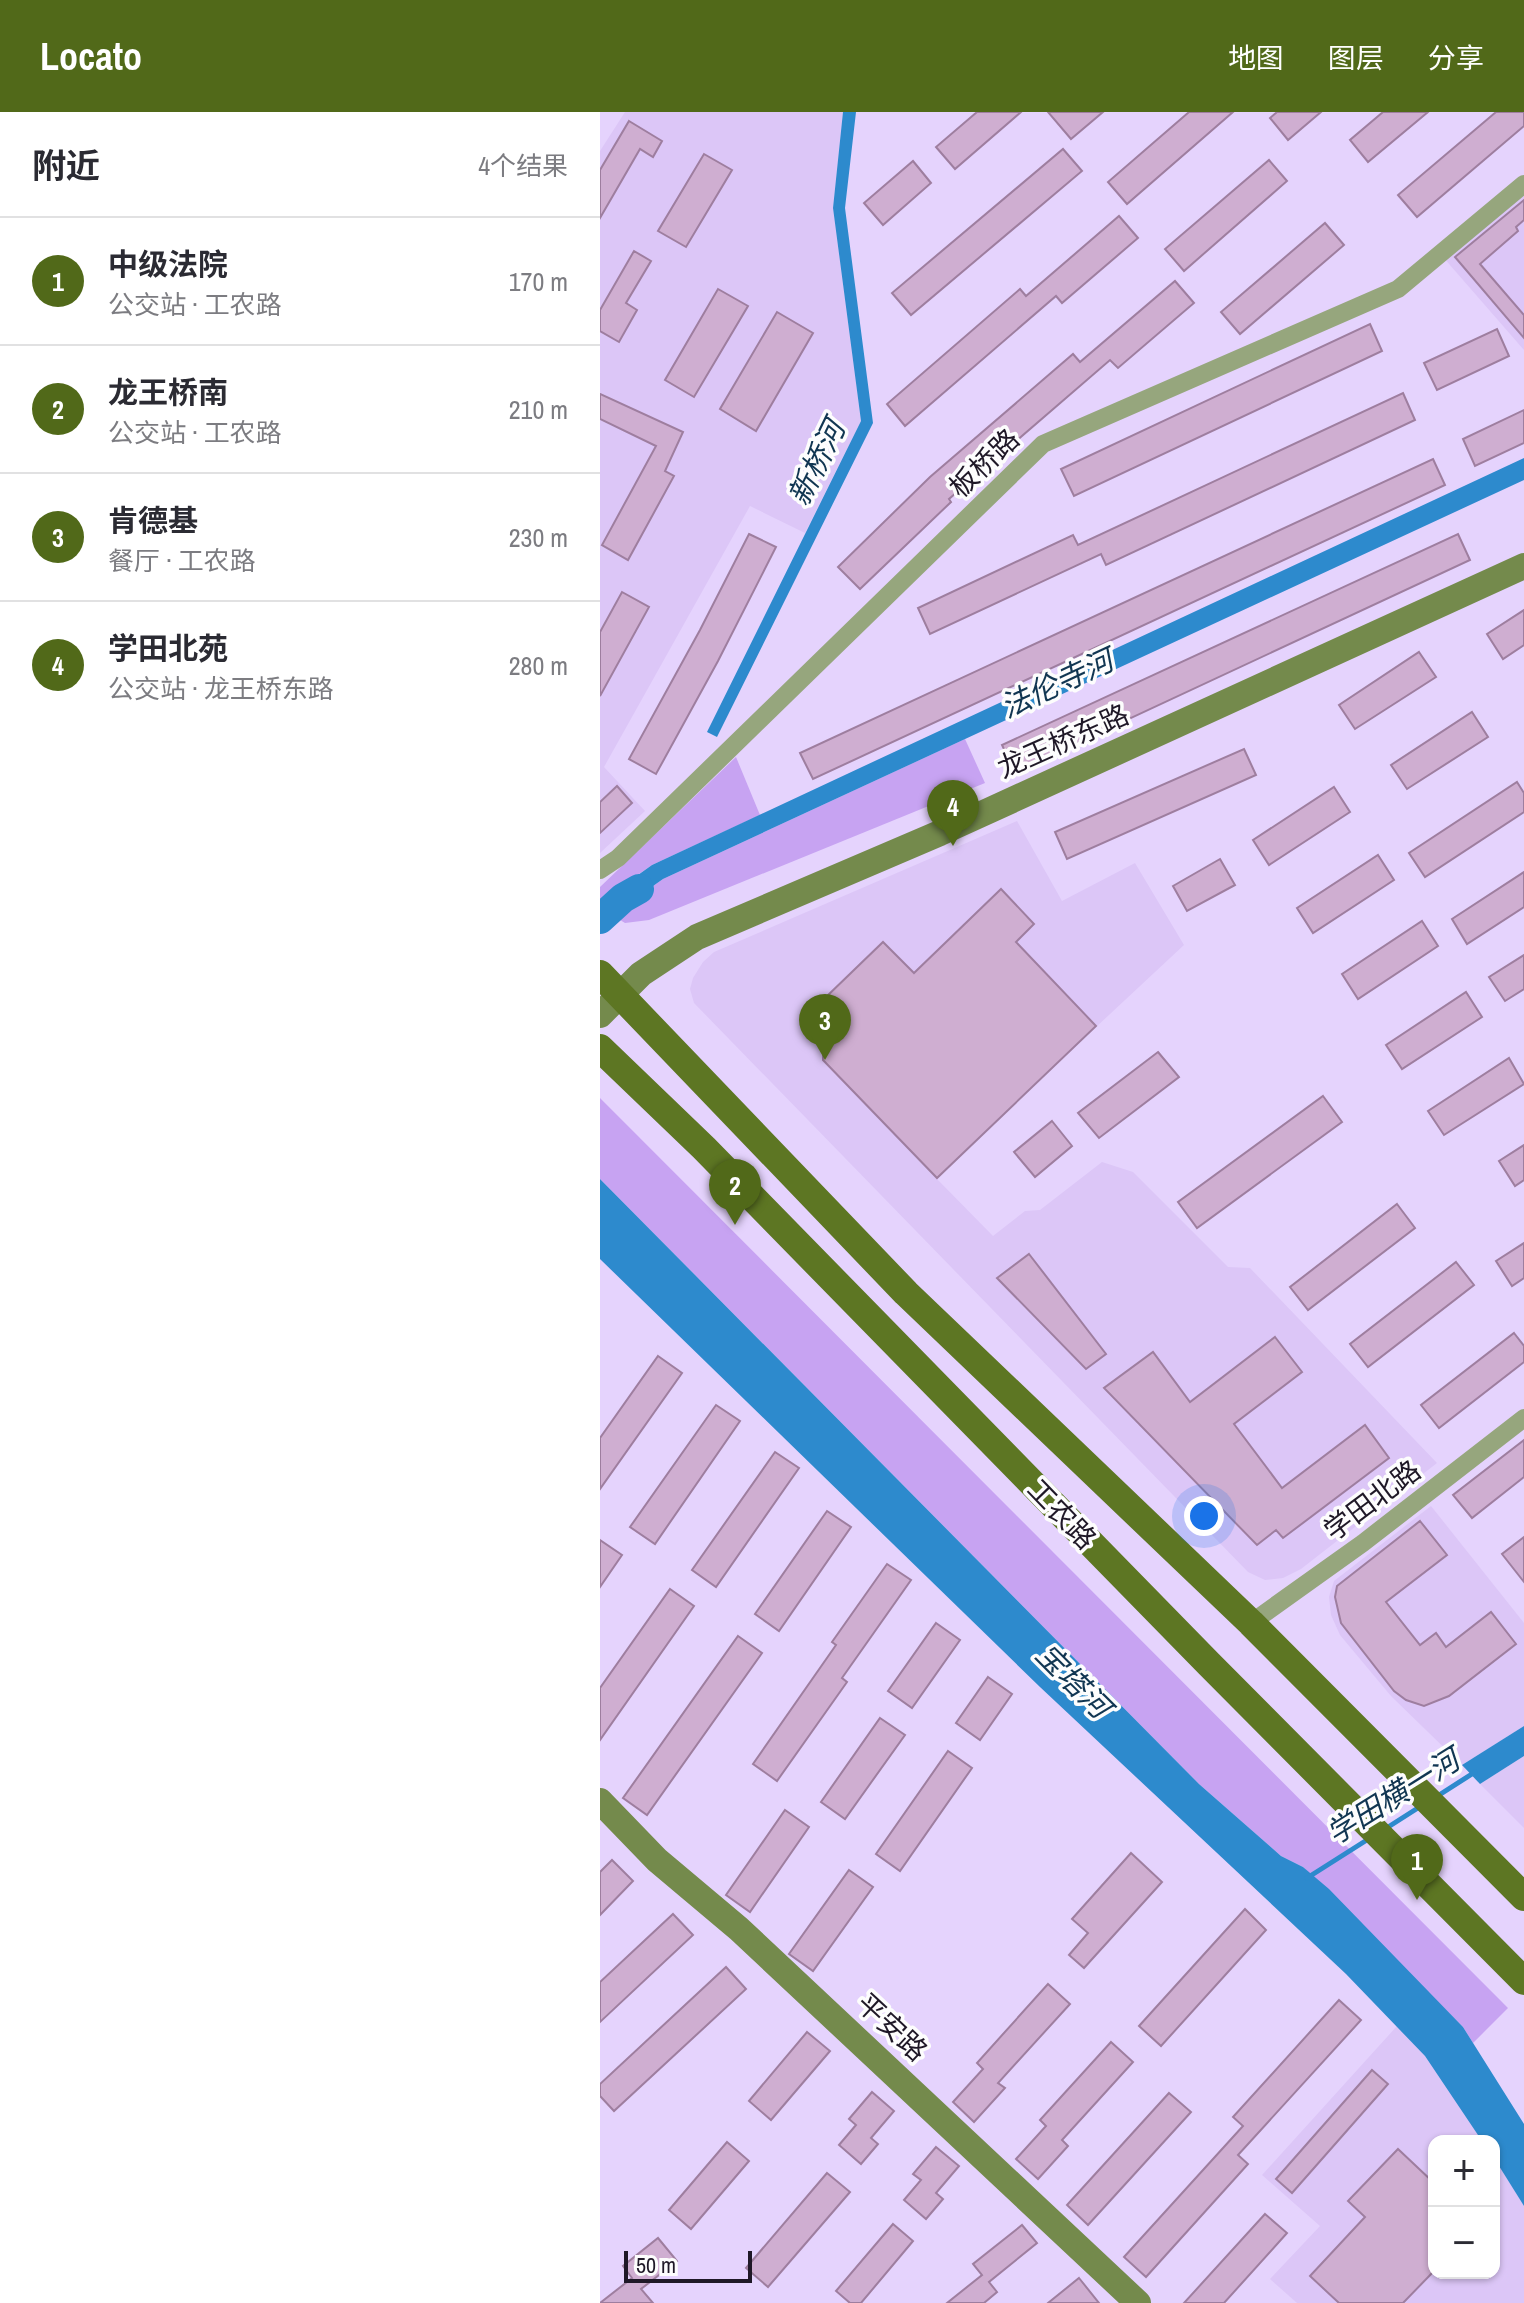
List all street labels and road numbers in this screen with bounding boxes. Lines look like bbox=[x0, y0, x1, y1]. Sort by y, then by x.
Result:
street label: 板桥路 bbox=[941, 420, 1027, 506]
street label: 龙王桥东路 bbox=[991, 695, 1135, 787]
street label: 学田北路 bbox=[1316, 1451, 1428, 1549]
street label: 工农路 bbox=[1019, 1471, 1105, 1557]
street label: 平安路 bbox=[848, 1984, 936, 2070]

